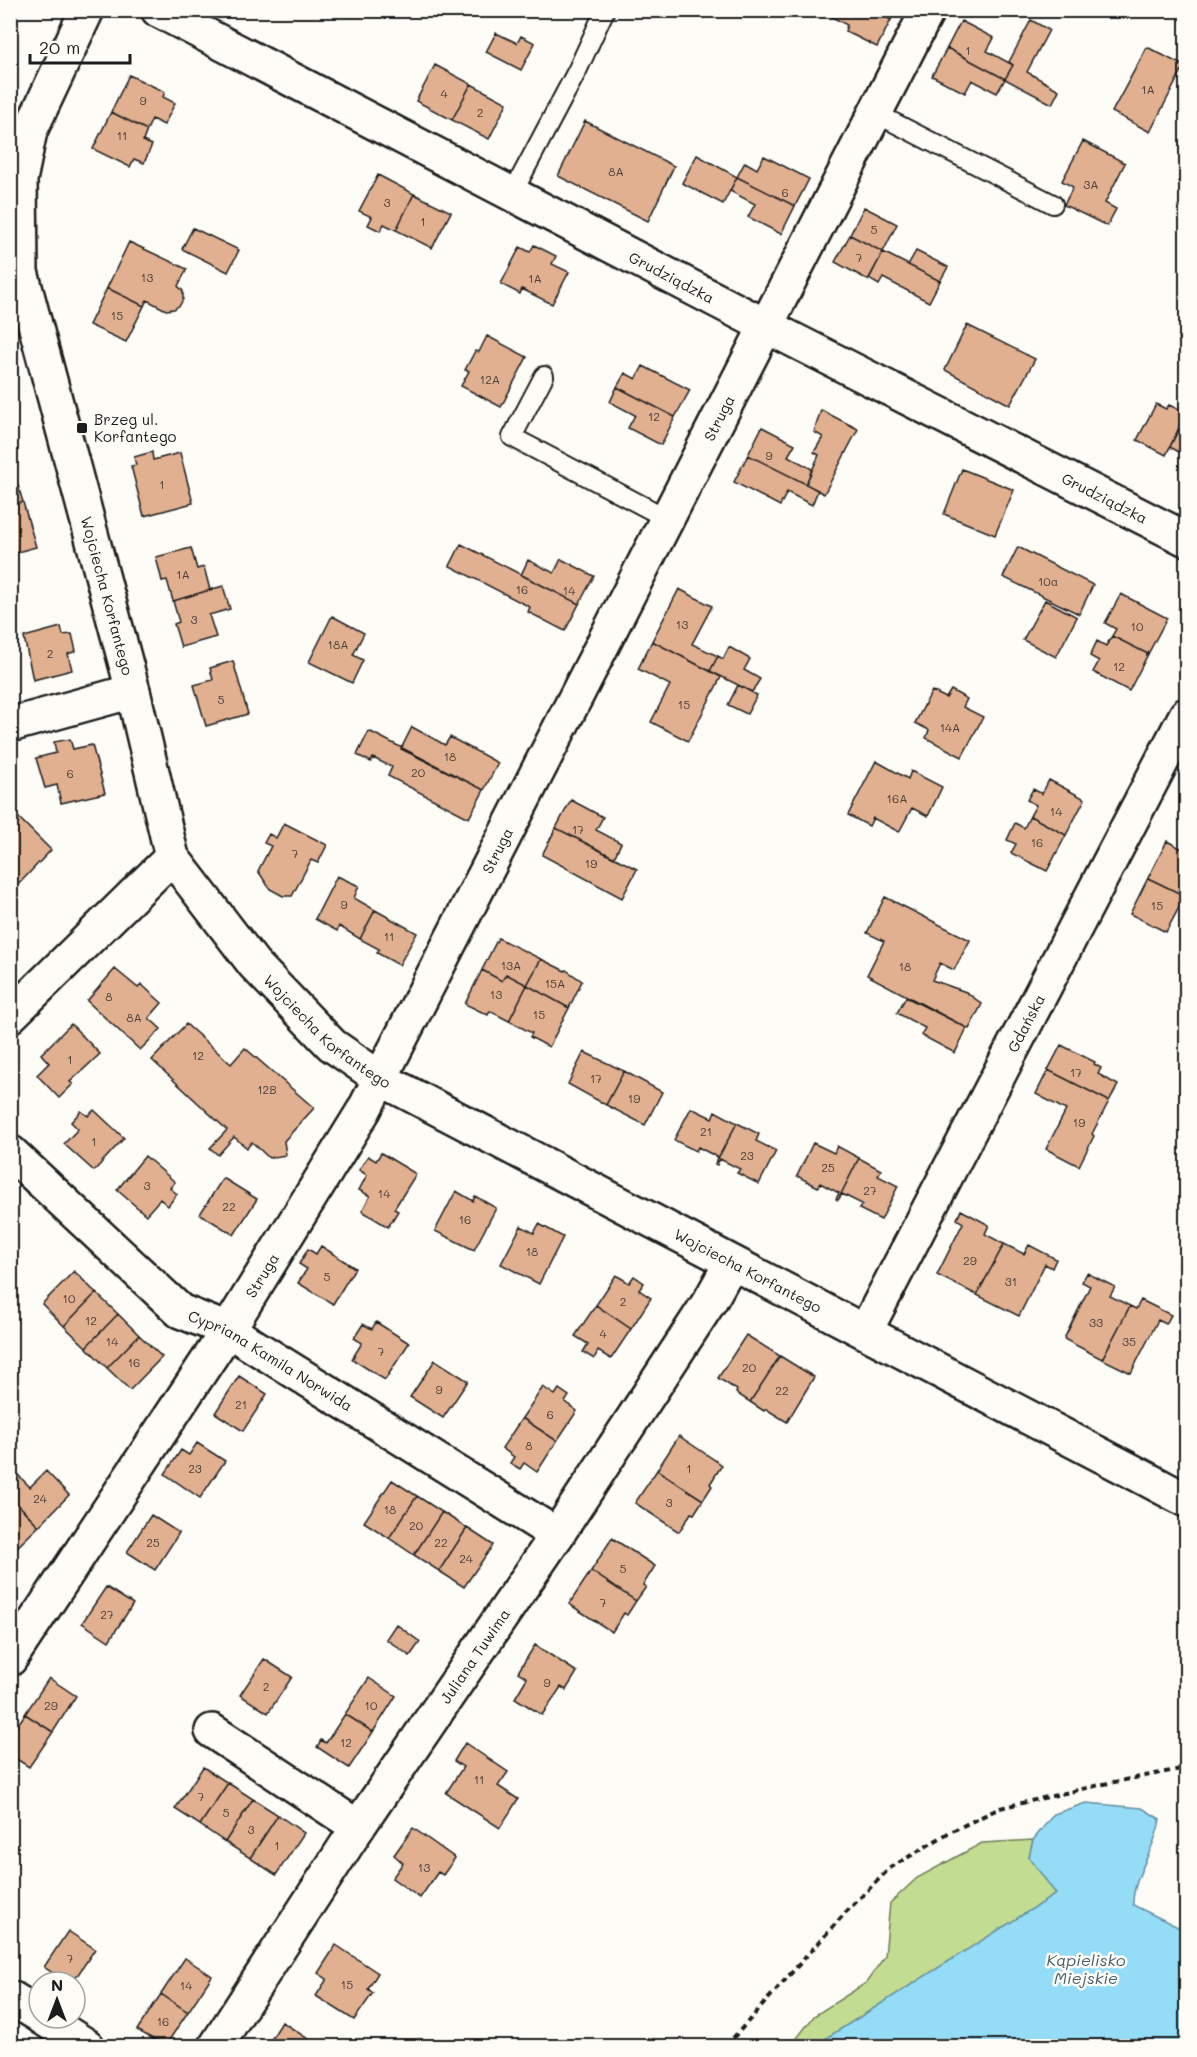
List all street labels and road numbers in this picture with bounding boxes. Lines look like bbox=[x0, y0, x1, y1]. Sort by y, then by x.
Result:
street label: Grudziądzka bbox=[625, 246, 718, 308]
street label: Struga bbox=[699, 392, 739, 444]
street label: Grudziądzka bbox=[1058, 468, 1151, 528]
street label: Wojciecha Korfantego bbox=[77, 514, 138, 677]
street label: Struga bbox=[477, 824, 517, 877]
street label: Wojciecha Korfantego bbox=[259, 970, 394, 1092]
street label: Gdańska bbox=[1002, 991, 1049, 1056]
street label: Wojciecha Korfantego bbox=[671, 1224, 825, 1317]
street label: Struga bbox=[240, 1249, 283, 1301]
street label: Cypriana Kamila Norwida bbox=[185, 1305, 357, 1415]
street label: Juliana Tuwima bbox=[435, 1605, 514, 1707]

